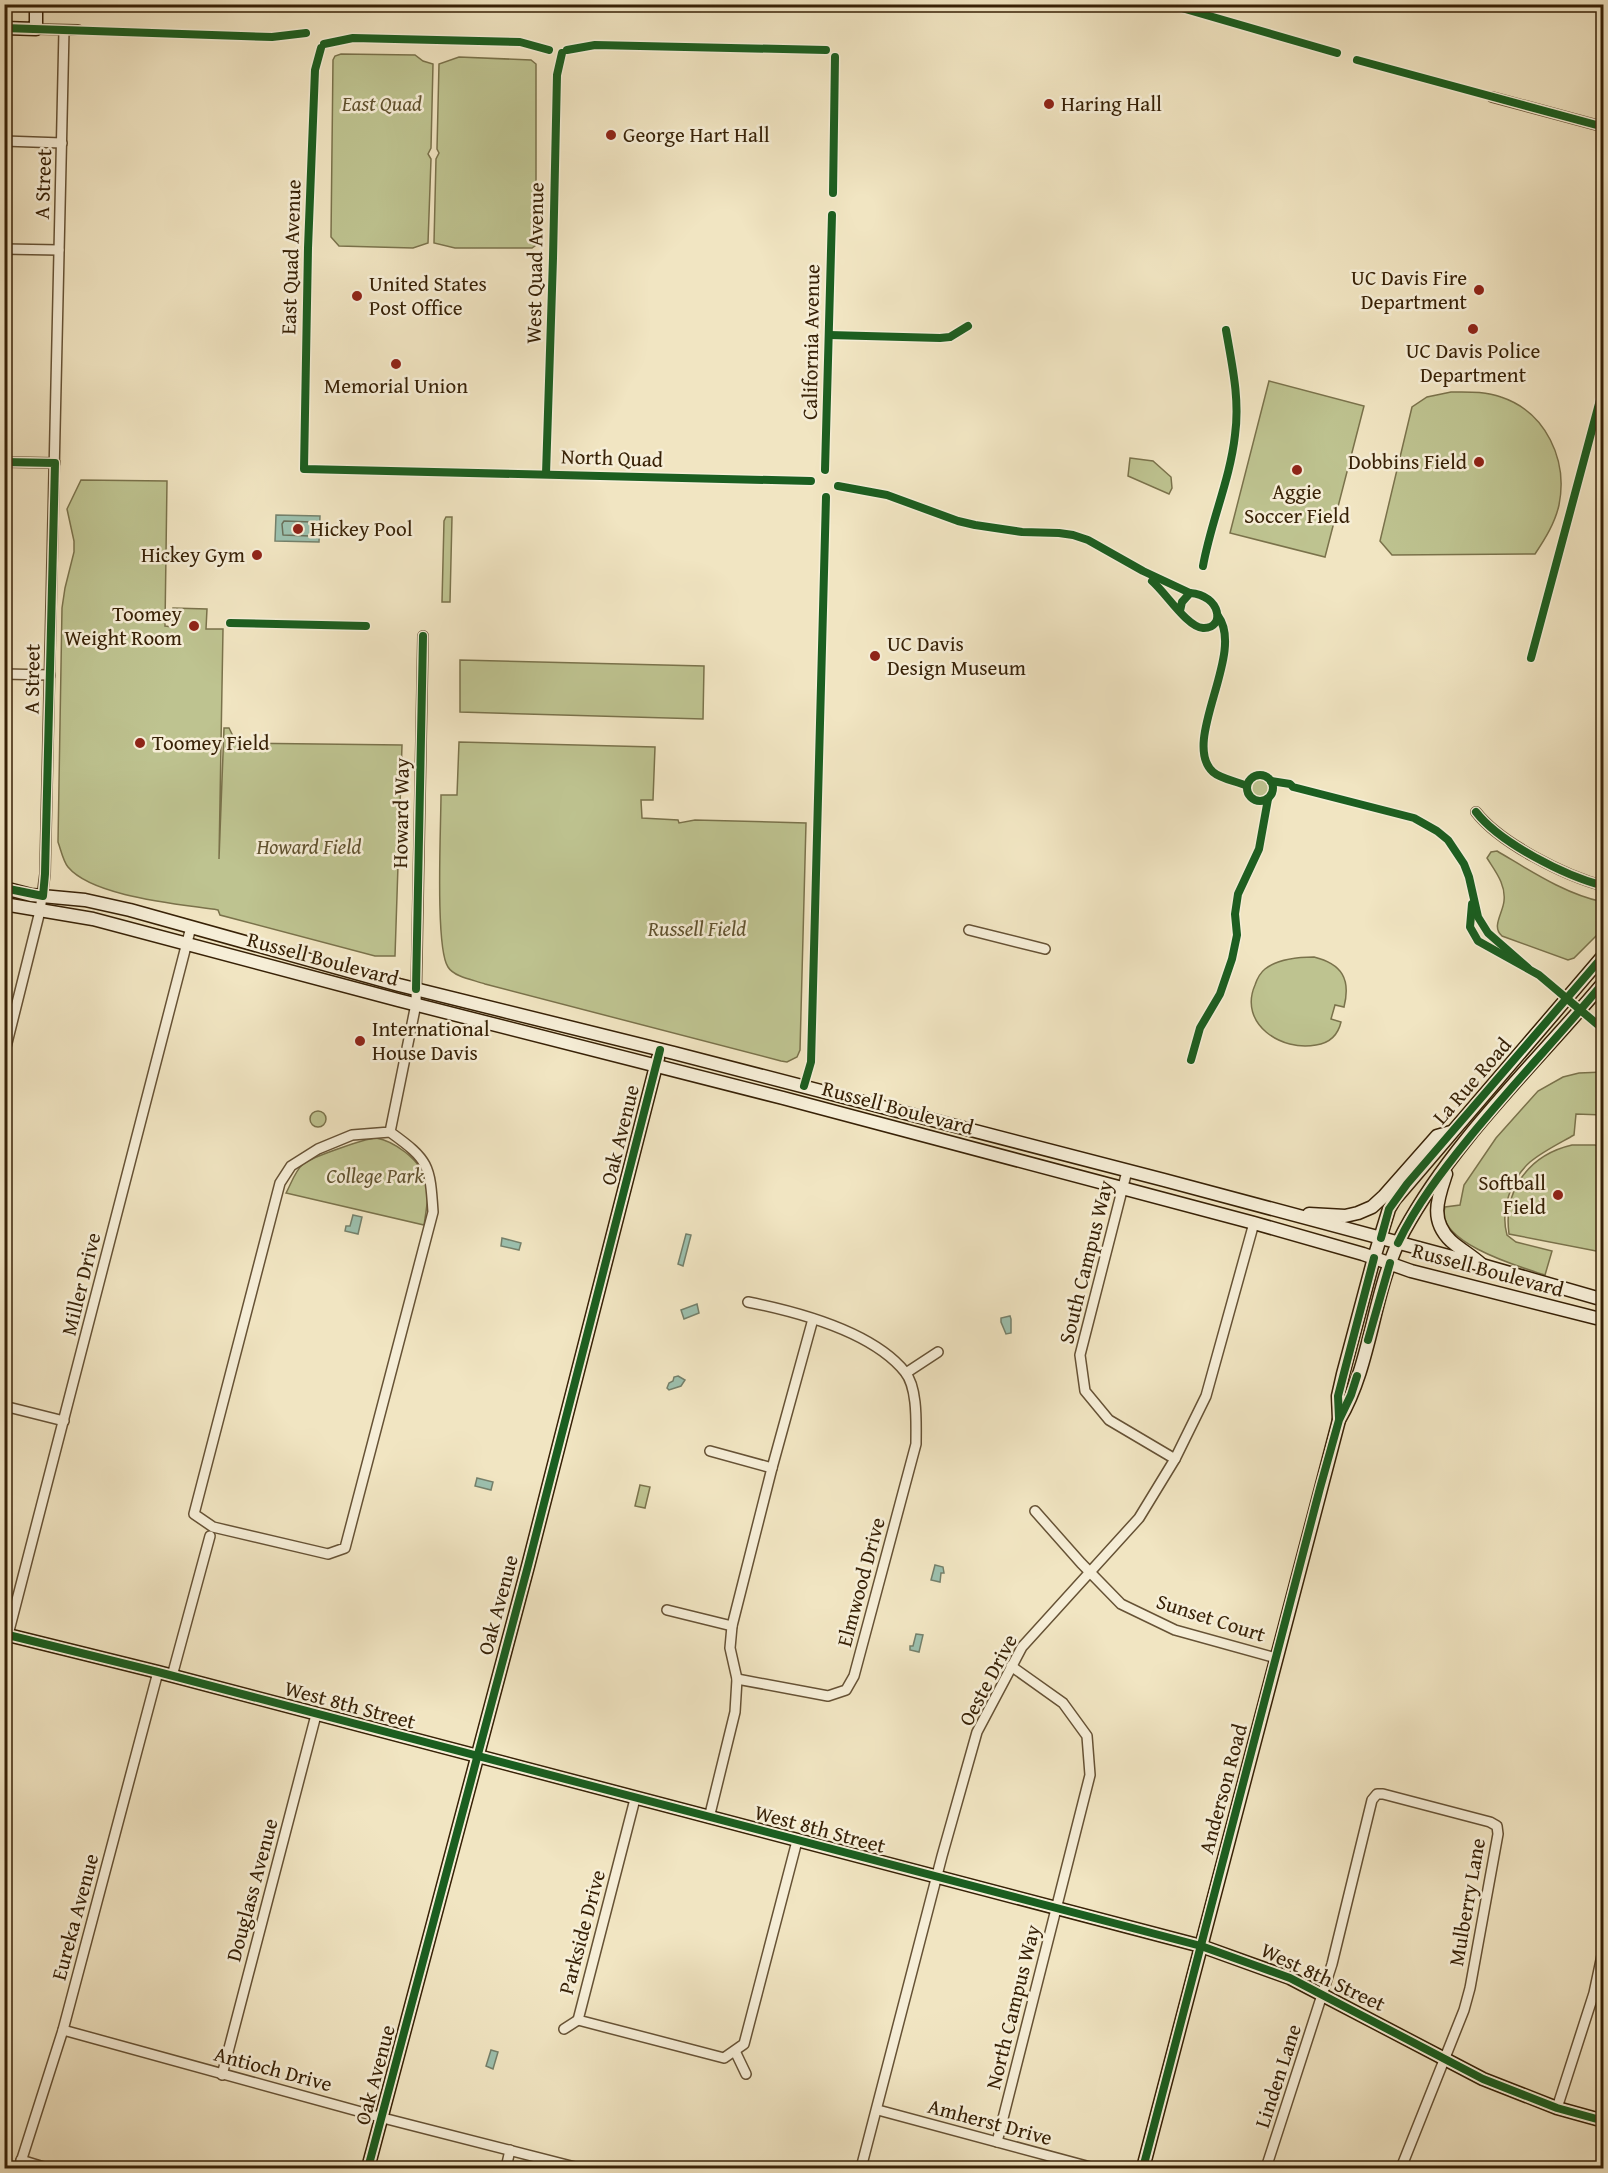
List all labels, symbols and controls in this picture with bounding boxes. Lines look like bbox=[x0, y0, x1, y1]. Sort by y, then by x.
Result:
park label: East Quad bbox=[341, 88, 422, 119]
place label: Haring Hall bbox=[1061, 88, 1162, 119]
marker: Haring Hall bbox=[1042, 97, 1056, 111]
place label: George Hart Hall bbox=[623, 119, 770, 150]
marker: George Hart Hall bbox=[604, 128, 618, 142]
street label: A Street bbox=[26, 148, 59, 220]
street label: East Quad Avenue bbox=[272, 179, 309, 335]
street label: West Quad Avenue bbox=[518, 182, 551, 344]
place label: UC Davis Fire Department bbox=[1351, 262, 1468, 317]
street label: California Avenue bbox=[794, 264, 827, 420]
place label: United States Post Office bbox=[369, 268, 487, 323]
marker: UC Davis Fire Department bbox=[1472, 283, 1486, 297]
marker: United States Post Office bbox=[350, 289, 364, 303]
marker: UC Davis Police Department bbox=[1466, 322, 1480, 336]
place label: UC Davis Police Department bbox=[1406, 335, 1540, 390]
marker: Memorial Union bbox=[389, 357, 403, 371]
place label: Memorial Union bbox=[324, 370, 468, 401]
street label: North Quad bbox=[560, 440, 664, 475]
place label: Dobbins Field bbox=[1348, 446, 1468, 477]
marker: Dobbins Field bbox=[1472, 455, 1486, 469]
marker: Aggie Soccer Field bbox=[1290, 463, 1304, 477]
place label: Aggie Soccer Field bbox=[1244, 476, 1351, 531]
place label: Hickey Pool bbox=[310, 513, 413, 544]
marker: Hickey Pool bbox=[291, 522, 305, 536]
place label: Hickey Gym bbox=[141, 539, 245, 570]
marker: Hickey Gym bbox=[250, 548, 264, 562]
place label: Toomey Weight Room bbox=[64, 598, 183, 653]
marker: Toomey Weight Room bbox=[187, 619, 201, 633]
place label: UC Davis Design Museum bbox=[887, 628, 1026, 683]
street label: A Street bbox=[15, 643, 48, 715]
marker: UC Davis Design Museum bbox=[868, 649, 882, 663]
place label: Toomey Field bbox=[152, 727, 270, 758]
marker: Toomey Field bbox=[133, 736, 147, 750]
street label: Howard Way bbox=[384, 757, 417, 869]
park label: Howard Field bbox=[255, 831, 362, 862]
park label: Russell Field bbox=[647, 913, 746, 944]
street label: Russell Boulevard bbox=[244, 923, 403, 994]
place label: International House Davis bbox=[372, 1013, 490, 1068]
street label: La Rue Road bbox=[1425, 1030, 1519, 1131]
marker: International House Davis bbox=[353, 1034, 367, 1048]
street label: Russell Boulevard bbox=[819, 1072, 978, 1143]
street label: Oak Avenue bbox=[592, 1081, 647, 1188]
park label: College Park bbox=[326, 1160, 424, 1191]
place label: Softball Field bbox=[1478, 1167, 1547, 1222]
street label: South Campus Way bbox=[1050, 1176, 1121, 1347]
marker: Softball Field bbox=[1551, 1188, 1565, 1202]
street label: Miller Drive bbox=[53, 1229, 108, 1339]
street label: Russell Boulevard bbox=[1409, 1234, 1568, 1305]
street label: Elmwood Drive bbox=[828, 1514, 893, 1650]
street label: Oak Avenue bbox=[469, 1551, 526, 1658]
street label: Sunset Court bbox=[1153, 1585, 1270, 1650]
street label: Oeste Drive bbox=[950, 1628, 1025, 1731]
street label: West 8th Street bbox=[281, 1672, 420, 1737]
street label: Anderson Road bbox=[1190, 1720, 1255, 1857]
street label: West 8th Street bbox=[751, 1796, 890, 1861]
street label: Douglass Avenue bbox=[218, 1815, 286, 1965]
street label: Mulberry Lane bbox=[1440, 1835, 1493, 1968]
street label: Eureka Avenue bbox=[43, 1850, 106, 1984]
street label: Parkside Drive bbox=[550, 1866, 613, 1997]
street label: North Campus Way bbox=[977, 1921, 1048, 2092]
street label: West 8th Street bbox=[1256, 1934, 1391, 2019]
street label: Linden Lane bbox=[1246, 2020, 1309, 2132]
street label: Oak Avenue bbox=[346, 2021, 403, 2128]
street label: Antioch Drive bbox=[211, 2038, 336, 2099]
street label: Amherst Drive bbox=[924, 2090, 1056, 2153]

